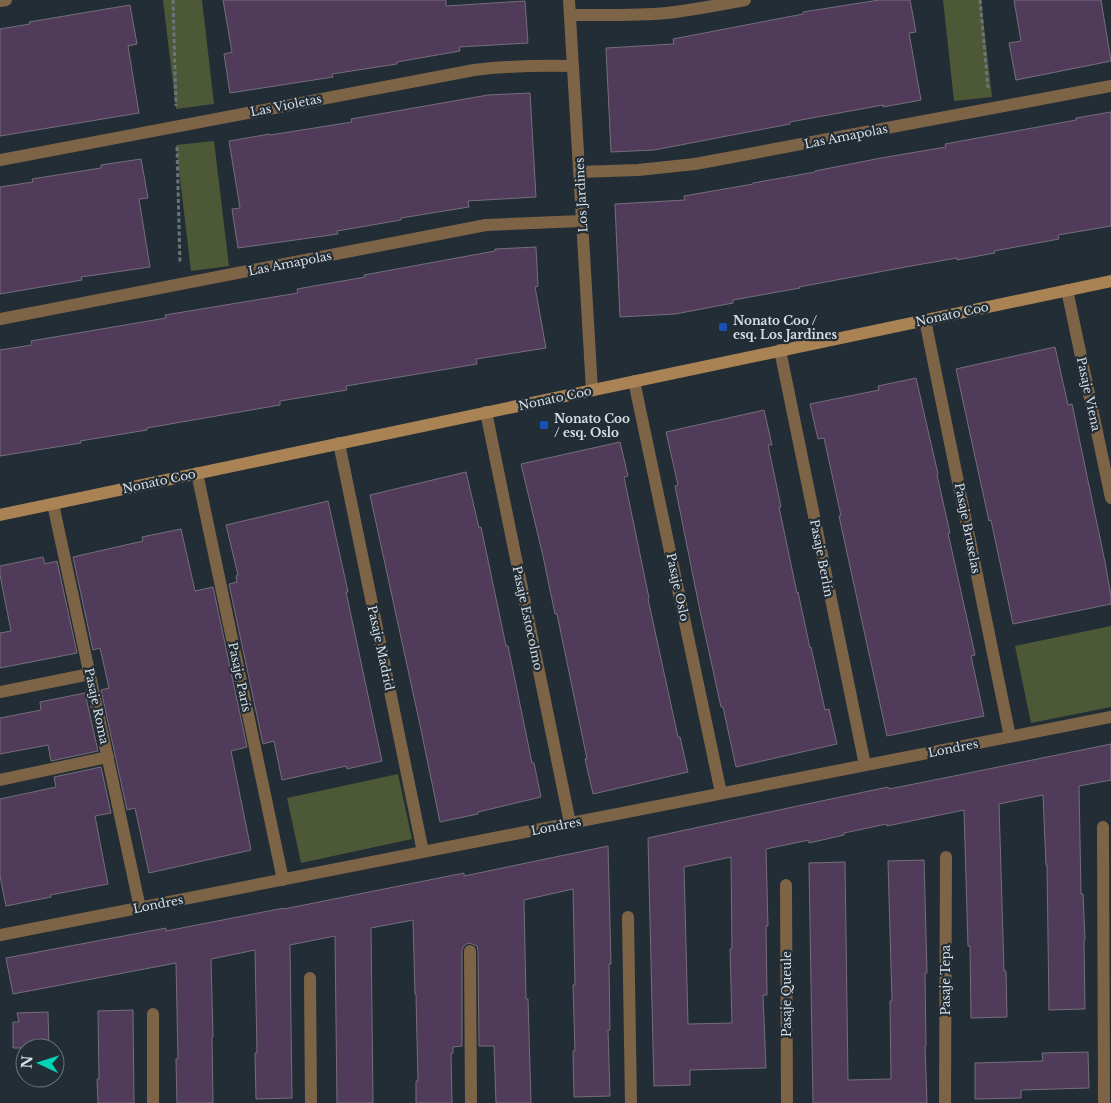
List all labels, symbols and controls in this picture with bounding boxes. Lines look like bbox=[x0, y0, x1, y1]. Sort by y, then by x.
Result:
street label: Las Violetas bbox=[249, 91, 323, 119]
street label: Las Amapolas bbox=[803, 121, 889, 151]
street label: Los Jardines bbox=[572, 157, 590, 233]
street label: Las Amapolas bbox=[247, 248, 333, 278]
street label: Nonato Coo bbox=[914, 299, 990, 329]
place label: Nonato Coo / esq. Los Jardines bbox=[733, 313, 838, 342]
marker: Nonato Coo / esq. Los Jardines bbox=[717, 321, 729, 333]
street label: Pasaje Viena bbox=[1074, 356, 1104, 433]
street label: Nonato Coo bbox=[517, 383, 593, 413]
place label: Nonato Coo / esq. Oslo bbox=[554, 411, 630, 440]
marker: Nonato Coo / esq. Oslo bbox=[538, 419, 550, 431]
street label: Nonato Coo bbox=[121, 466, 197, 496]
street label: Pasaje Bruselas bbox=[952, 481, 984, 575]
street label: Pasaje Berlín bbox=[807, 518, 837, 598]
street label: Pasaje Oslo bbox=[663, 552, 693, 623]
street label: Pasaje Estocolmo bbox=[510, 564, 546, 672]
street label: Pasaje Madrid bbox=[365, 604, 397, 692]
street label: Pasaje París bbox=[225, 641, 255, 713]
street label: Pasaje Roma bbox=[82, 667, 112, 746]
street label: Londres bbox=[927, 736, 979, 760]
street label: Londres bbox=[530, 814, 582, 838]
street label: Londres bbox=[132, 892, 184, 916]
street label: Pasaje Tepa bbox=[938, 944, 953, 1015]
street label: Pasaje Queule bbox=[779, 951, 794, 1037]
north arrow bbox=[15, 1038, 65, 1088]
text: N bbox=[18, 1055, 36, 1069]

